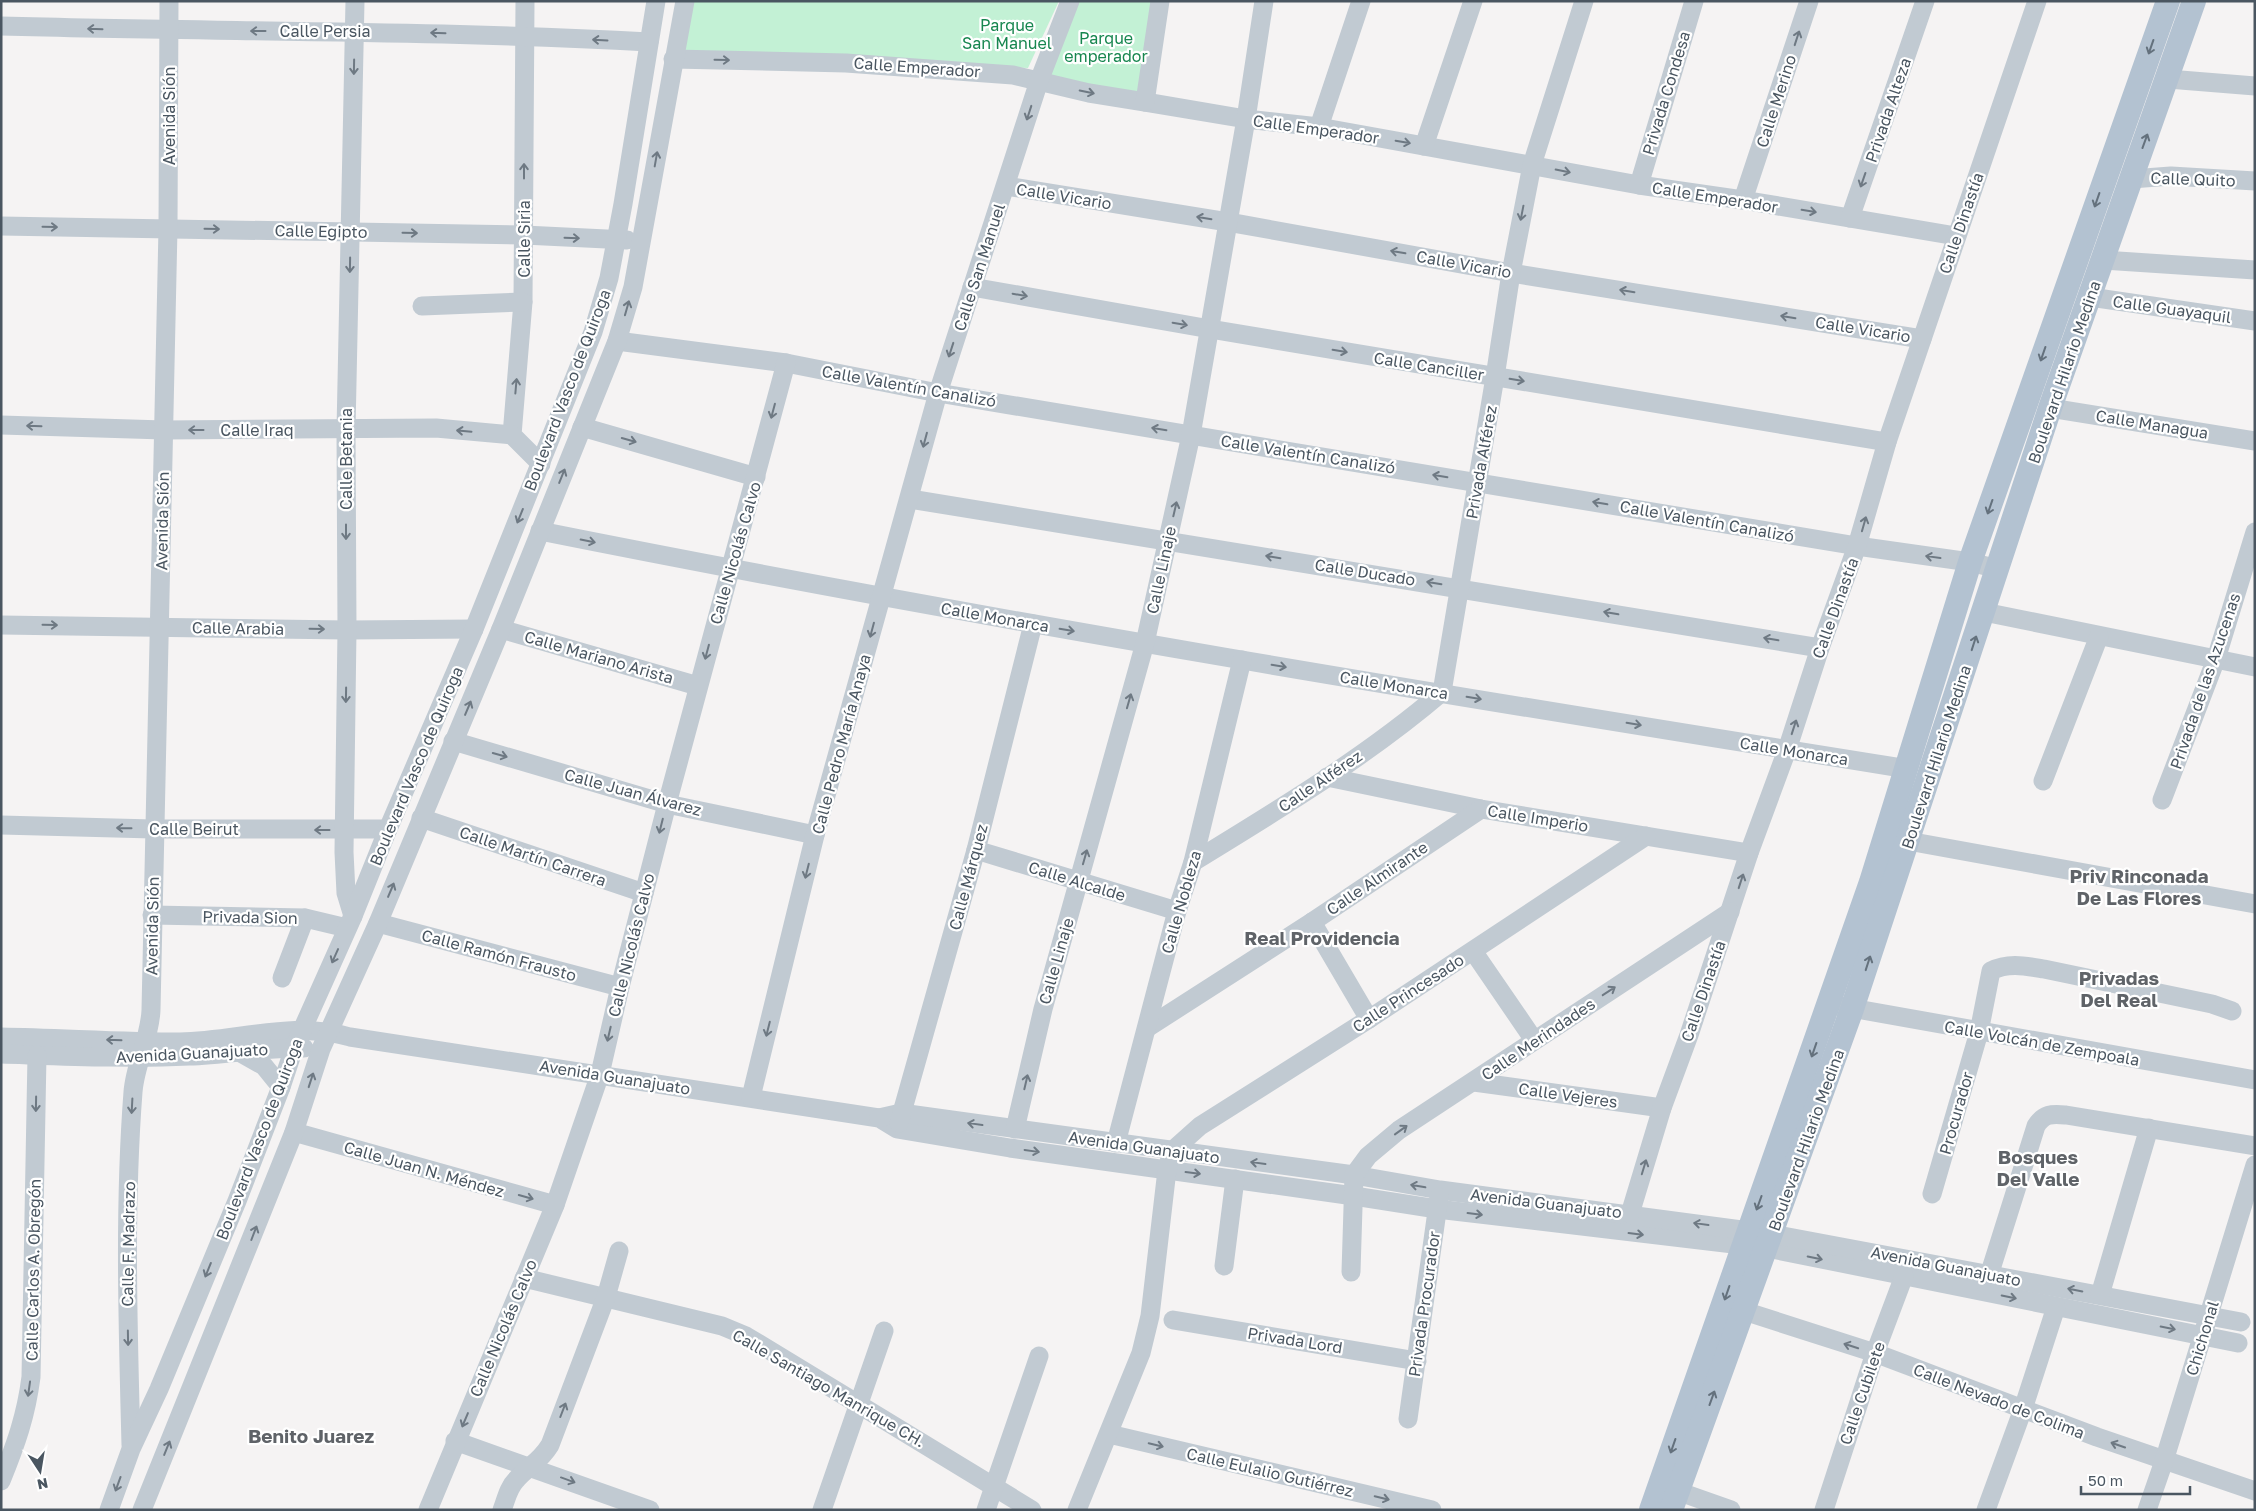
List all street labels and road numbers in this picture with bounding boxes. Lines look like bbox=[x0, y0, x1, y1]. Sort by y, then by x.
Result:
street label: Calle Persia bbox=[280, 21, 370, 41]
street label: Privada Condesa bbox=[1638, 29, 1694, 157]
street label: Calle Merino bbox=[1752, 52, 1800, 150]
street label: Calle Emperador bbox=[853, 53, 981, 81]
street label: Privada Alteza bbox=[1861, 55, 1915, 165]
street label: Avenida Sión bbox=[159, 67, 179, 165]
street label: Calle Emperador bbox=[1252, 110, 1380, 148]
street label: Calle Quito bbox=[2150, 168, 2236, 190]
street label: Calle Dinastía bbox=[1934, 170, 1988, 276]
street label: Calle Emperador bbox=[1651, 177, 1779, 217]
street label: Calle Vicario bbox=[1015, 179, 1113, 213]
street label: Calle Siria bbox=[514, 200, 534, 278]
street label: Calle San Manuel bbox=[949, 201, 1009, 333]
street label: Calle Egipto bbox=[274, 220, 368, 242]
street label: Calle Vicario bbox=[1415, 246, 1513, 282]
street label: Boulevard Hilario Medina bbox=[2023, 278, 2105, 466]
street label: Boulevard Vasco de Quiroga bbox=[519, 286, 615, 494]
street label: Calle Guayaquil bbox=[2111, 291, 2233, 327]
street label: Calle Vicario bbox=[1814, 312, 1912, 346]
street label: Calle Canciller bbox=[1372, 347, 1486, 385]
street label: Calle Valentín Canalizó bbox=[820, 361, 998, 411]
street label: Privada Alférez bbox=[1461, 404, 1501, 520]
street label: Calle Managua bbox=[2094, 405, 2210, 443]
street label: Calle Betania bbox=[336, 408, 356, 510]
street label: Calle Iraq bbox=[220, 420, 294, 440]
street label: Calle Valentín Canalizó bbox=[1219, 430, 1397, 478]
street label: Avenida Sión bbox=[151, 472, 173, 570]
street label: Calle Nicolás Calvo bbox=[705, 479, 765, 627]
street label: Calle Valentín Canalizó bbox=[1618, 496, 1796, 546]
street label: Calle Linaje bbox=[1142, 524, 1180, 616]
street label: Calle Ducado bbox=[1313, 554, 1417, 590]
street label: Calle Dinastía bbox=[1808, 555, 1862, 661]
street label: Privada de las Azucenas bbox=[2165, 590, 2245, 772]
street label: Calle Monarca bbox=[939, 598, 1051, 636]
street label: Calle Arabia bbox=[192, 617, 284, 639]
street label: Calle Mariano Arista bbox=[522, 626, 676, 688]
street label: Calle Pedro María Anaya bbox=[807, 652, 875, 836]
street label: Boulevard Vasco de Quiroga bbox=[365, 663, 467, 869]
street label: Boulevard Hilario Medina bbox=[1897, 663, 1975, 851]
street label: Calle Monarca bbox=[1338, 667, 1450, 703]
street label: Calle Monarca bbox=[1738, 733, 1850, 769]
street label: Calle Alférez bbox=[1274, 746, 1366, 816]
street label: Calle Juan Álvarez bbox=[562, 764, 704, 820]
street label: Calle Imperio bbox=[1486, 800, 1590, 836]
street label: Calle Beirut bbox=[149, 819, 239, 839]
street label: Calle Martín Carrera bbox=[457, 822, 609, 890]
street label: Calle Márquez bbox=[944, 822, 992, 932]
street label: Calle Almirante bbox=[1323, 837, 1431, 919]
street label: Calle Nobleza bbox=[1157, 848, 1205, 956]
street label: Calle Alcalde bbox=[1026, 857, 1128, 905]
street label: Calle Nicolás Calvo bbox=[603, 871, 659, 1019]
street label: Avenida Sión bbox=[141, 877, 163, 975]
street label: Privada Sion bbox=[202, 906, 298, 928]
street label: Calle Linaje bbox=[1034, 915, 1078, 1007]
street label: Calle Ramón Frausto bbox=[419, 925, 579, 985]
street label: Calle Dinastía bbox=[1676, 938, 1730, 1044]
street label: Calle Princesado bbox=[1348, 949, 1468, 1037]
street label: Calle Merindades bbox=[1477, 993, 1599, 1085]
street label: Calle Volcán de Zempoala bbox=[1943, 1016, 2141, 1070]
street label: Boulevard Vasco de Quiroga bbox=[211, 1035, 307, 1243]
street label: Avenida Guanajuato bbox=[115, 1039, 269, 1067]
street label: Boulevard Hilario Medina bbox=[1764, 1046, 1848, 1234]
street label: Avenida Guanajuato bbox=[538, 1055, 692, 1099]
street label: Procurador bbox=[1935, 1069, 1977, 1157]
street label: Calle Vejeres bbox=[1517, 1078, 1619, 1112]
street label: Avenida Guanajuato bbox=[1067, 1126, 1221, 1168]
street label: Calle Juan N. Méndez bbox=[342, 1137, 506, 1201]
street label: Calle Carlos A. Obregón bbox=[21, 1179, 45, 1361]
street label: Calle F. Madrazo bbox=[117, 1181, 139, 1307]
street label: Avenida Guanajuato bbox=[1469, 1184, 1623, 1222]
street label: Privada Procurador bbox=[1404, 1230, 1444, 1378]
street label: Avenida Guanajuato bbox=[1869, 1242, 2023, 1290]
street label: Calle Nicolás Calvo bbox=[465, 1256, 541, 1400]
street label: Chichonal bbox=[2181, 1298, 2223, 1378]
street label: Privada Lord bbox=[1246, 1323, 1344, 1357]
street label: Calle Santiago Manrique CH. bbox=[729, 1325, 929, 1451]
street label: Calle Cubilete bbox=[1835, 1339, 1889, 1447]
street label: Calle Nevado de Colima bbox=[1911, 1359, 2087, 1443]
street label: Calle Eulalio Gutiérrez bbox=[1185, 1443, 1355, 1501]

